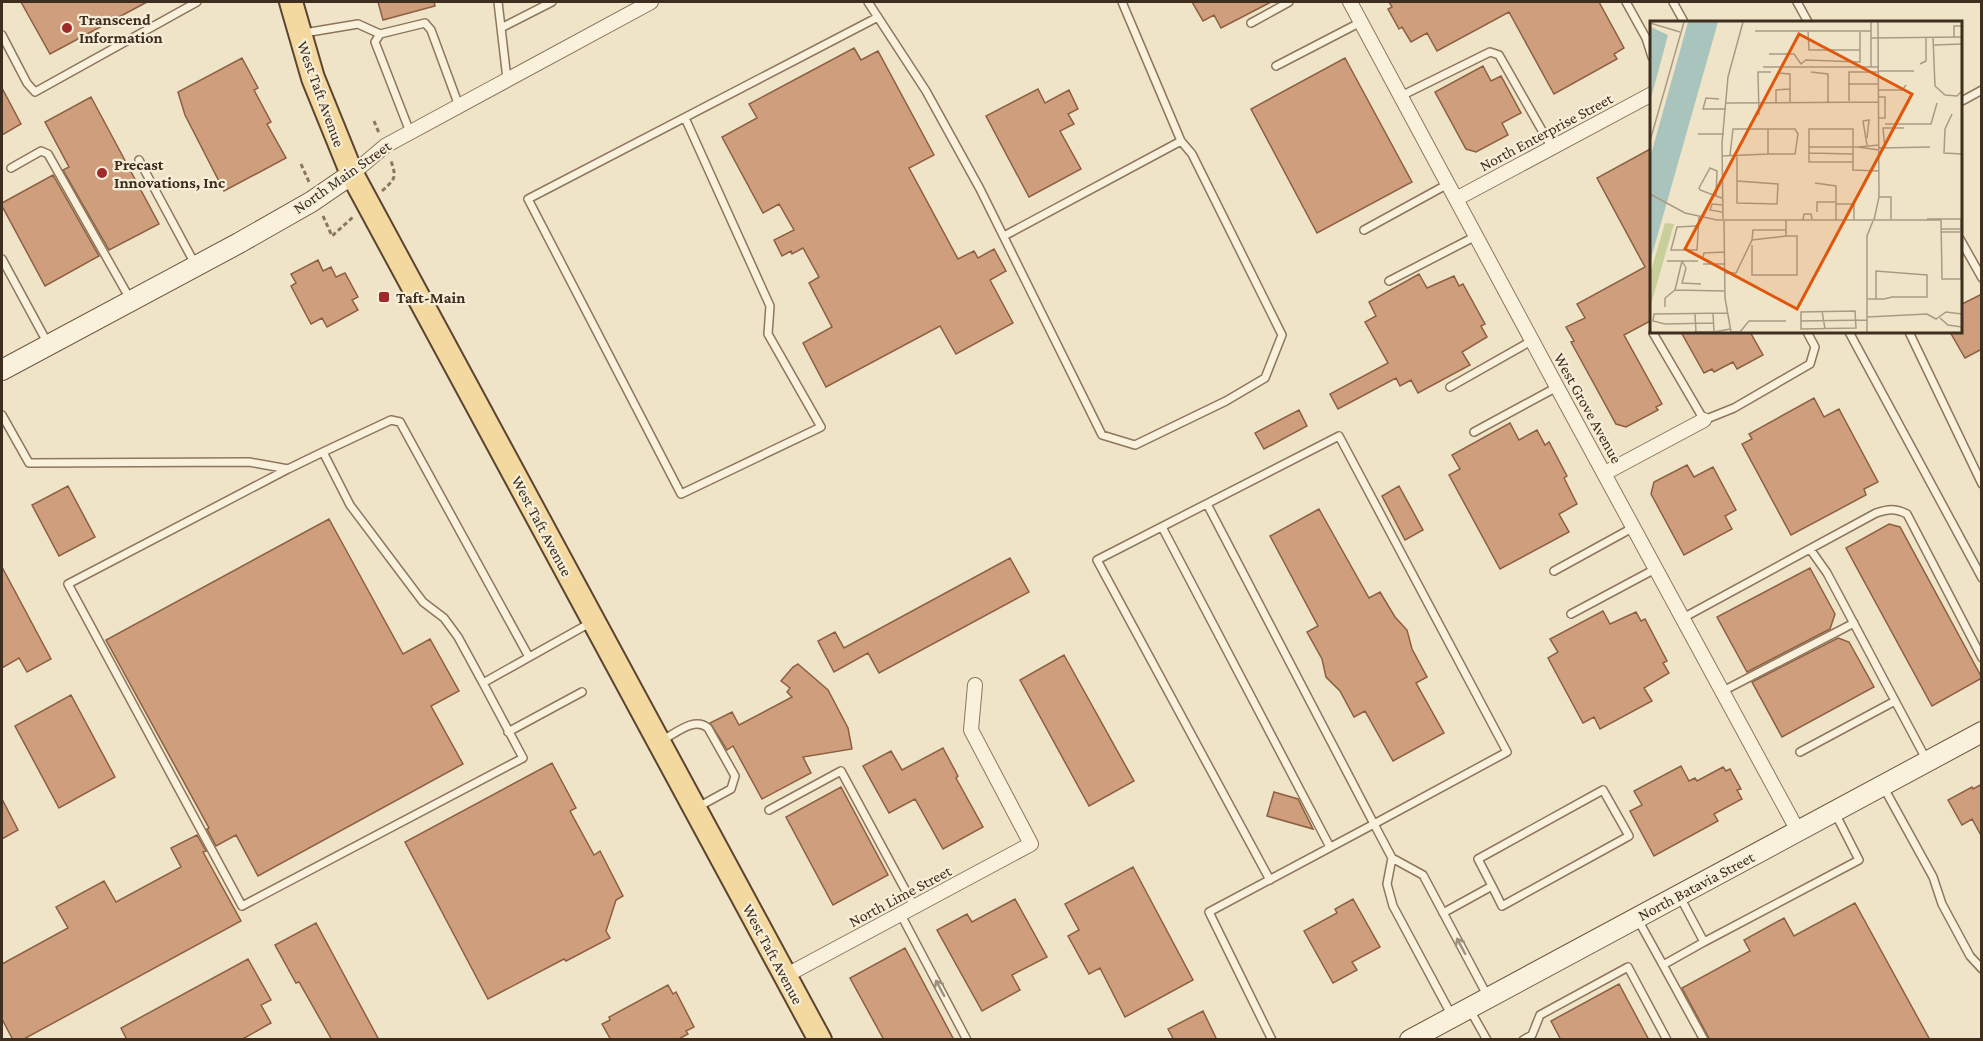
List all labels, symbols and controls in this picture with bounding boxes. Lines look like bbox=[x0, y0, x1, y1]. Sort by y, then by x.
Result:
place label: Transcend Information bbox=[79, 11, 163, 46]
marker: Transcend Information bbox=[60, 21, 74, 35]
inset map bbox=[1650, 21, 1962, 333]
street label: West Taft Avenue bbox=[294, 39, 348, 149]
street label: North Enterprise Street bbox=[1477, 89, 1617, 175]
street label: North Main Street bbox=[290, 137, 395, 217]
place label: Precast Innovations, Inc bbox=[114, 156, 225, 191]
marker: Precast Innovations, Inc bbox=[95, 166, 109, 180]
place label: Taft-Main bbox=[396, 289, 465, 306]
marker: Taft-Main bbox=[377, 290, 391, 304]
street label: West Grove Avenue bbox=[1551, 350, 1625, 466]
street label: West Taft Avenue bbox=[508, 473, 576, 579]
street label: North Batavia Street bbox=[1635, 848, 1758, 924]
street label: North Lime Street bbox=[846, 862, 955, 930]
street label: West Taft Avenue bbox=[739, 901, 807, 1007]
one-way arrow bbox=[1455, 938, 1467, 955]
one-way arrow bbox=[934, 979, 945, 997]

